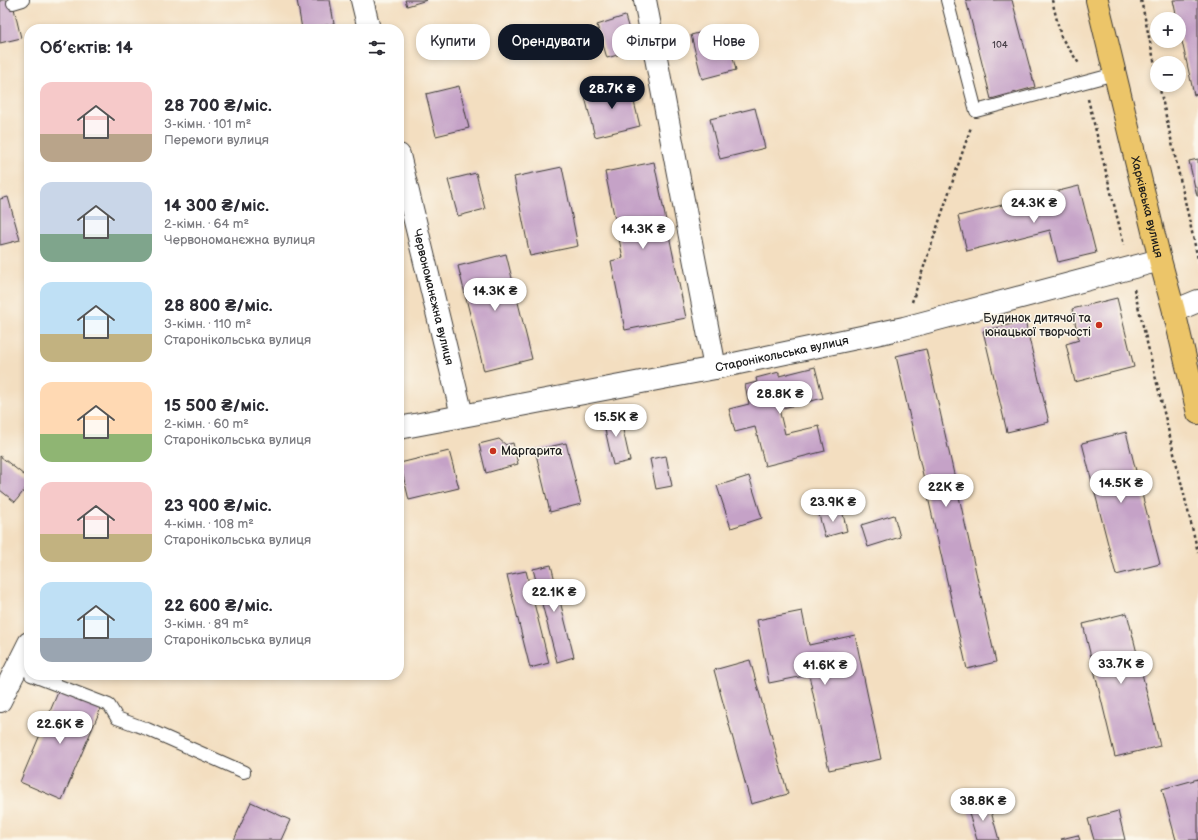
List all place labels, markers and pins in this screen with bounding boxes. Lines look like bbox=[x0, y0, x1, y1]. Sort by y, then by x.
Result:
pin: 28.7K ₴ bbox=[575, 76, 649, 110]
pin: 24.3K ₴ bbox=[997, 190, 1071, 224]
pin: 14.3K ₴ bbox=[606, 216, 680, 250]
pin: 14.3K ₴ bbox=[458, 278, 532, 312]
place label: Будинок дитячої та юнацької творчості bbox=[983, 311, 1091, 340]
marker: Будинок дитячої та юнацької творчості bbox=[1094, 320, 1104, 330]
pin: 28.8K ₴ bbox=[743, 381, 817, 415]
pin: 15.5K ₴ bbox=[579, 404, 653, 438]
place label: Маргарита bbox=[501, 444, 562, 459]
marker: Маргарита bbox=[488, 446, 498, 456]
pin: 14.5K ₴ bbox=[1084, 470, 1158, 504]
pin: 22K ₴ bbox=[918, 474, 974, 508]
pin: 23.9K ₴ bbox=[796, 489, 870, 523]
pin: 22.1K ₴ bbox=[517, 579, 591, 613]
pin: 33.7K ₴ bbox=[1084, 651, 1158, 685]
pin: 41.6K ₴ bbox=[788, 652, 862, 686]
pin: 22.6K ₴ bbox=[23, 711, 97, 745]
pin: 38.8K ₴ bbox=[946, 788, 1020, 822]

